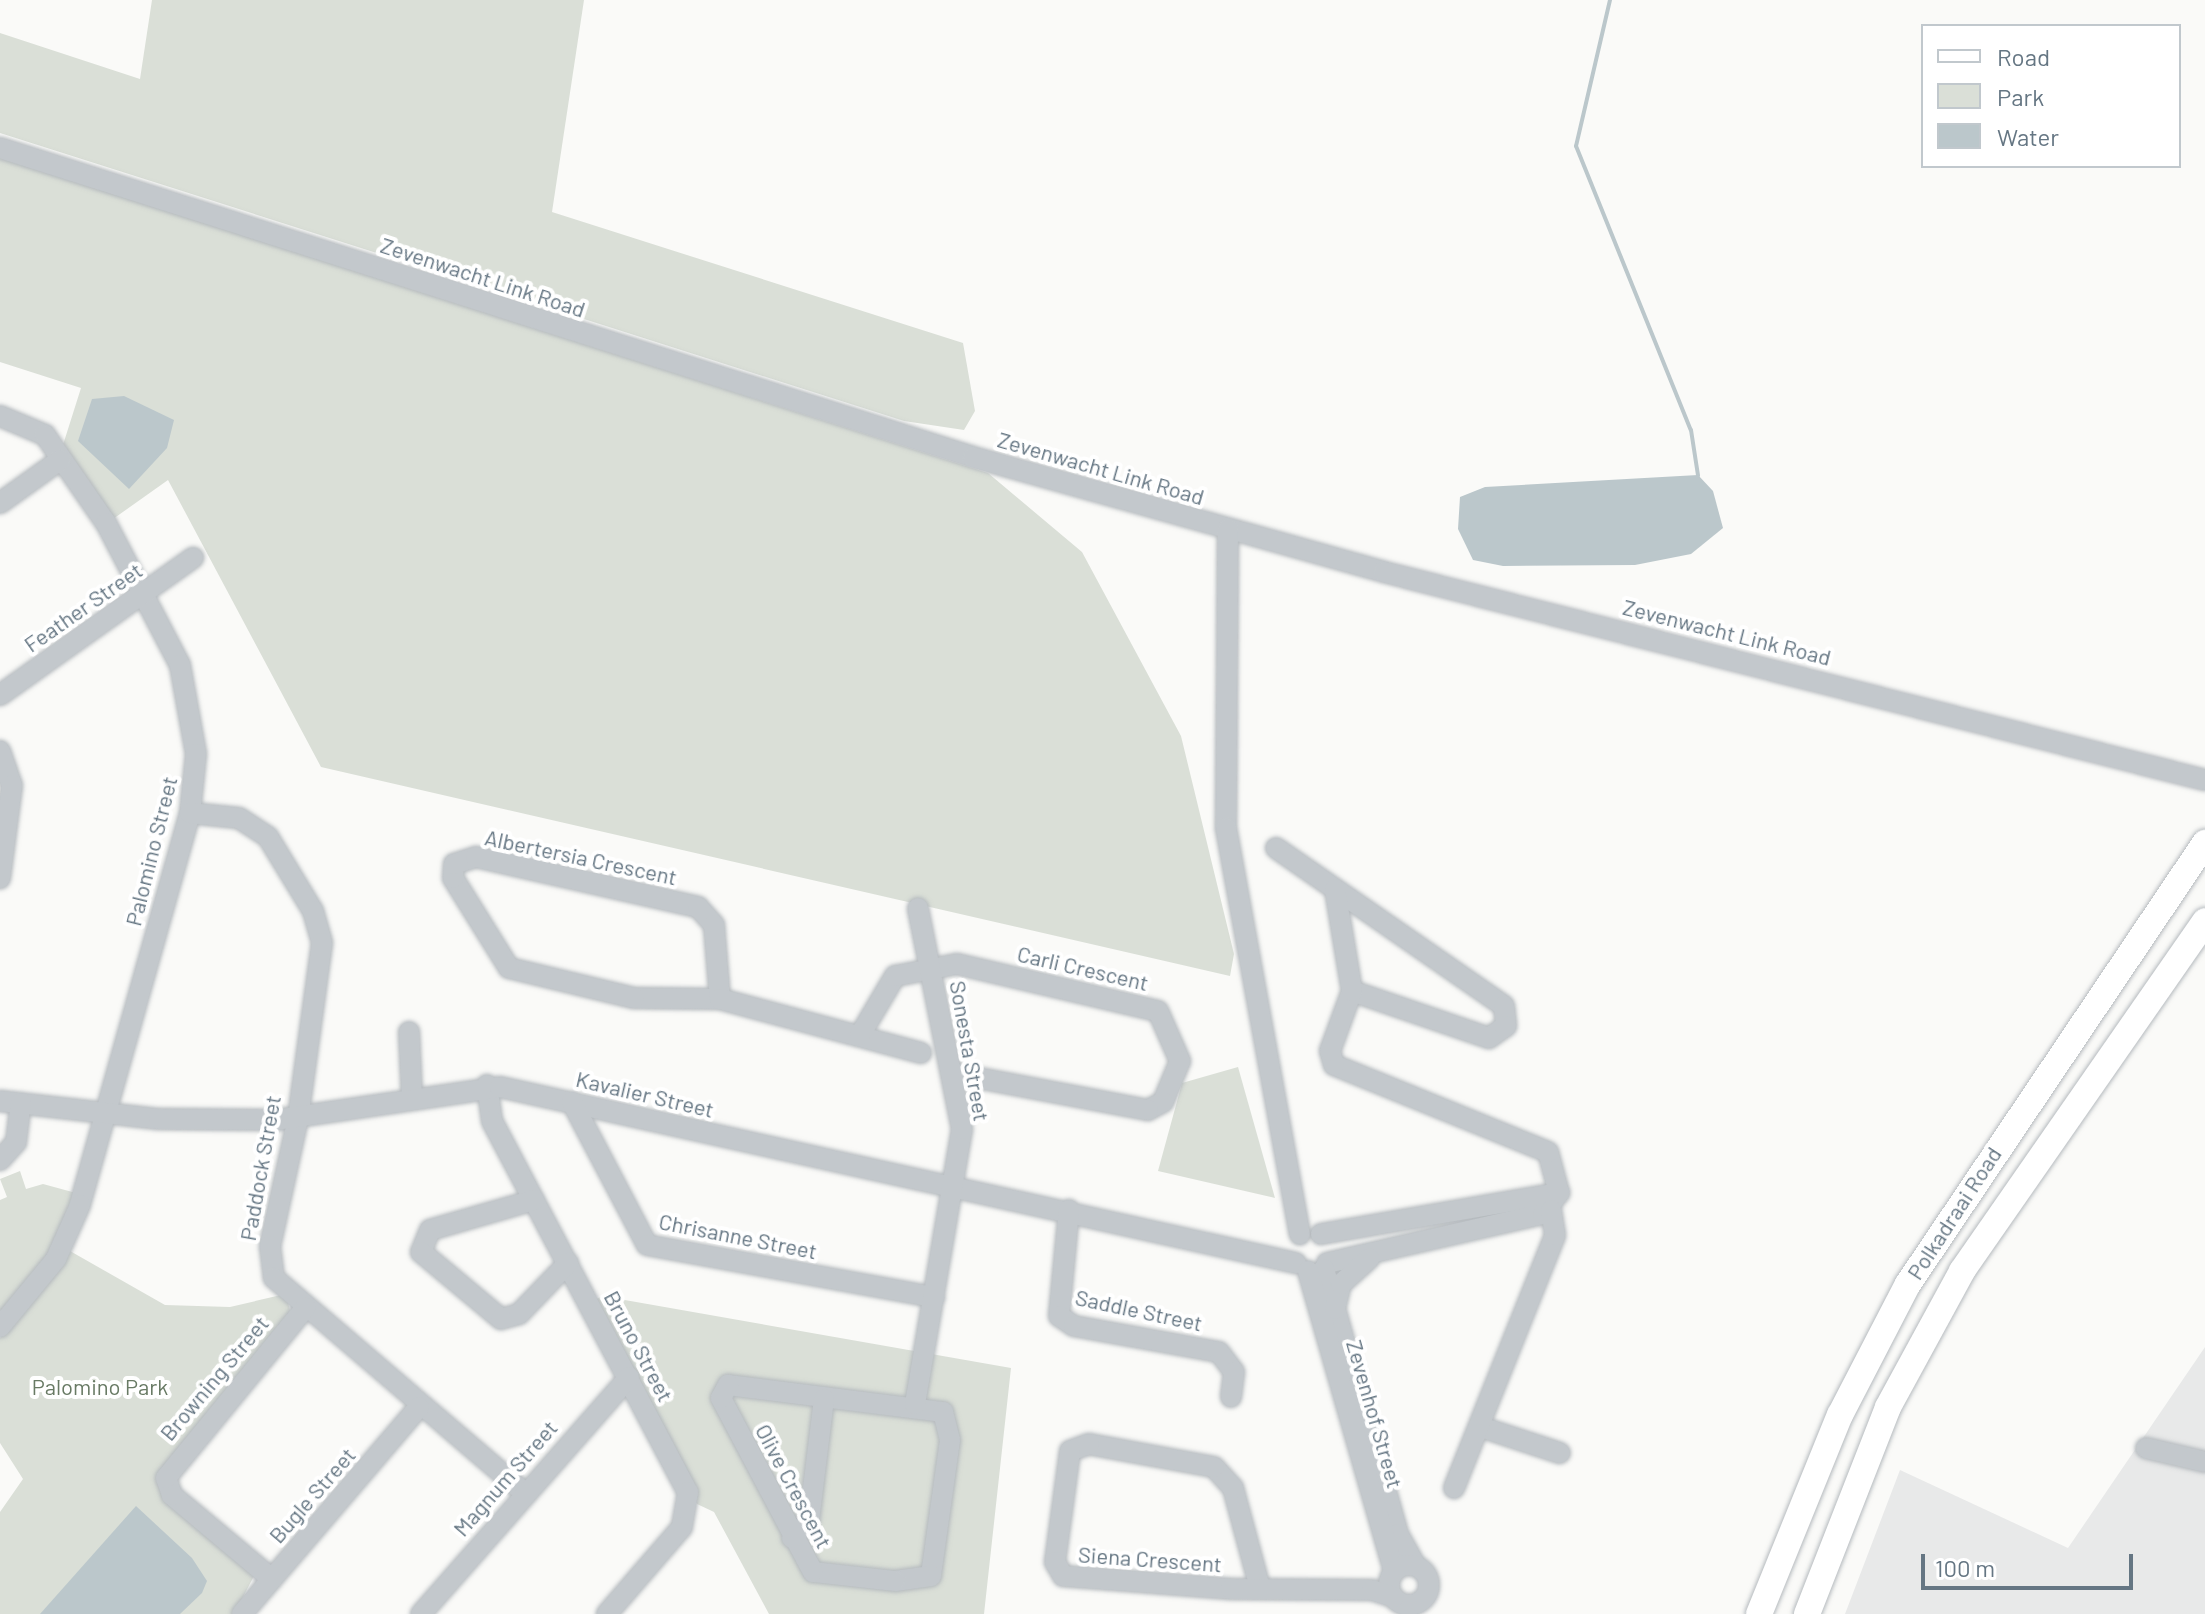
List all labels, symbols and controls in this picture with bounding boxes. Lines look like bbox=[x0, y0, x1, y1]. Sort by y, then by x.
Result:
legend bbox=[1921, 24, 2181, 168]
text: Road bbox=[1997, 42, 2050, 71]
text: Park bbox=[1997, 82, 2044, 111]
text: Water bbox=[1997, 122, 2059, 151]
street label: Zevenwacht Link Road bbox=[377, 231, 589, 323]
street label: Zevenwacht Link Road bbox=[995, 426, 1207, 510]
street label: Feather Street bbox=[19, 557, 147, 657]
street label: Zevenwacht Link Road bbox=[1620, 593, 1834, 671]
street label: Palomino Street bbox=[120, 773, 182, 929]
street label: Albertersia Crescent bbox=[482, 824, 680, 890]
street label: Carli Crescent bbox=[1015, 940, 1151, 996]
street label: Sonesta Street bbox=[945, 979, 995, 1123]
street label: Kavalier Street bbox=[573, 1065, 717, 1123]
street label: Paddock Street bbox=[234, 1093, 286, 1243]
street label: Polkadraai Road bbox=[1901, 1142, 2007, 1284]
street label: Chrisanne Street bbox=[657, 1208, 819, 1264]
street label: Saddle Street bbox=[1073, 1284, 1205, 1336]
street label: Bruno Street bbox=[599, 1286, 679, 1406]
street label: Browning Street bbox=[154, 1310, 274, 1446]
street label: Zevenhof Street bbox=[1341, 1337, 1409, 1491]
park label: Palomino Park bbox=[32, 1374, 168, 1400]
street label: Magnum Street bbox=[447, 1415, 563, 1541]
street label: Olive Crescent bbox=[750, 1419, 838, 1553]
street label: Bugle Street bbox=[263, 1442, 361, 1548]
scale bar bbox=[1925, 1538, 2137, 1588]
street label: Siena Crescent bbox=[1077, 1541, 1223, 1577]
text: 100 m bbox=[1935, 1553, 1995, 1582]

